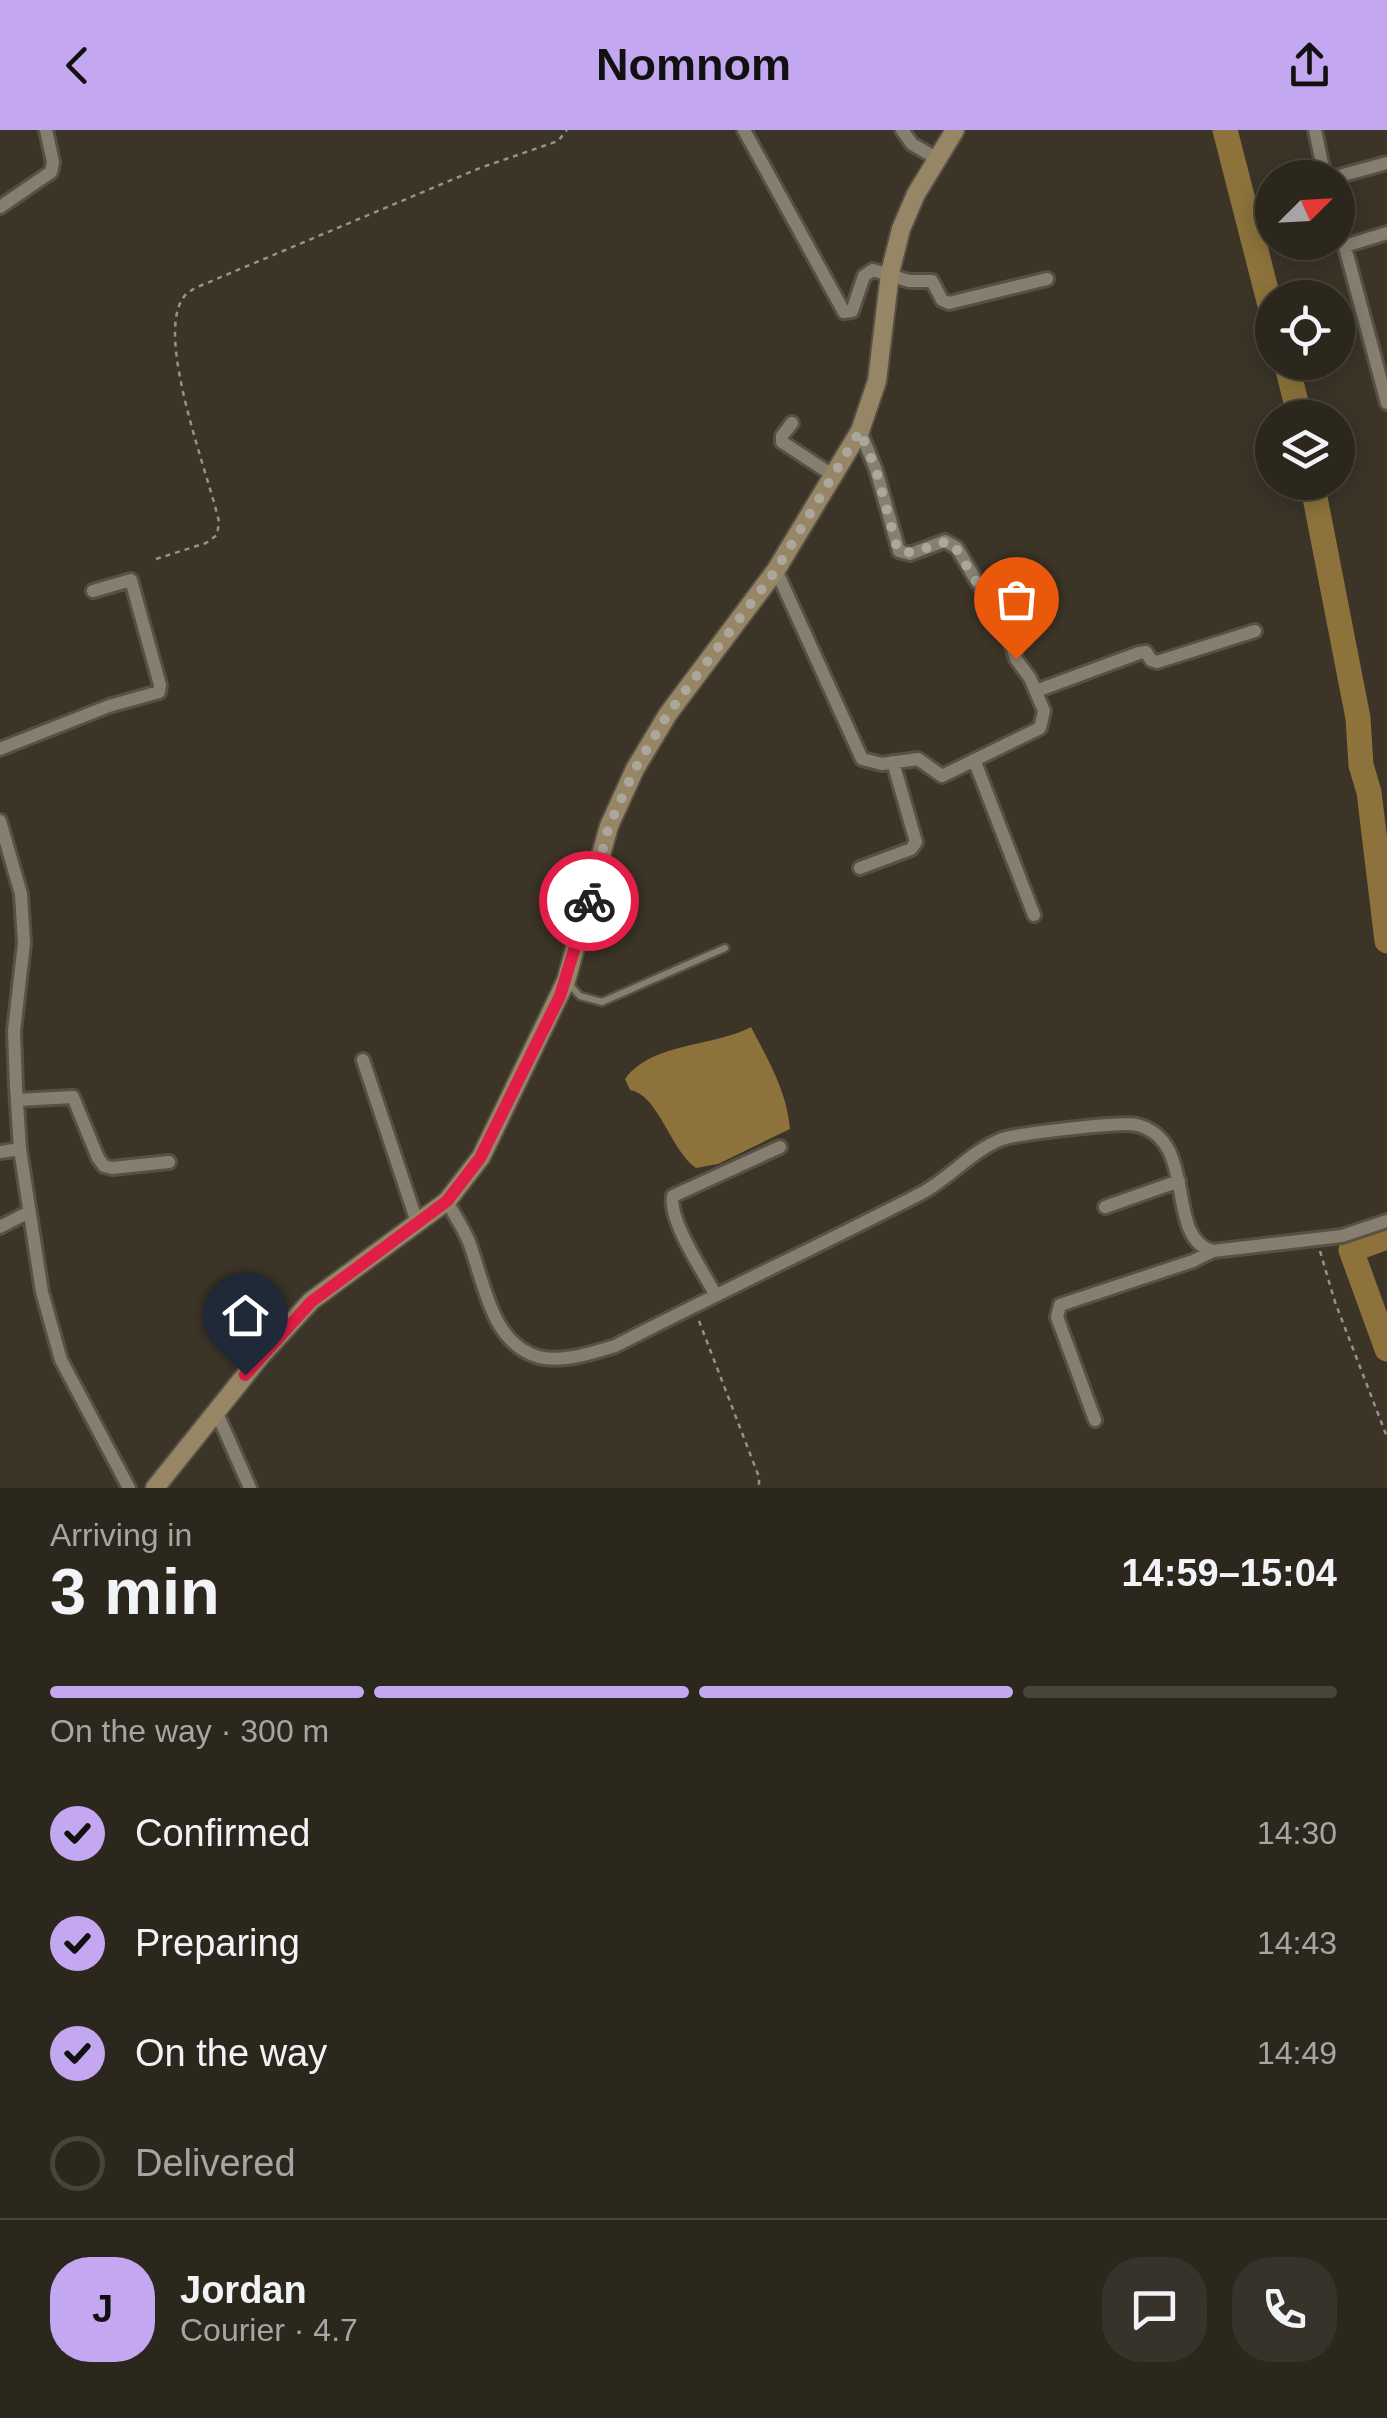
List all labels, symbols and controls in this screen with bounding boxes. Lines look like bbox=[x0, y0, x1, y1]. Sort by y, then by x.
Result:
icon: back bbox=[50, 38, 105, 93]
icon: share bbox=[1282, 38, 1337, 93]
text: Nomnom bbox=[596, 39, 791, 90]
north arrow bbox=[1255, 160, 1355, 260]
map controls bbox=[1255, 160, 1355, 500]
button: locate bbox=[1255, 280, 1355, 380]
button: layers bbox=[1255, 400, 1355, 500]
pin bbox=[974, 557, 1059, 660]
icon: bag bbox=[989, 572, 1044, 627]
courier bbox=[539, 851, 639, 951]
icon: bike bbox=[562, 874, 617, 929]
pin bbox=[203, 1273, 288, 1376]
icon: home bbox=[218, 1288, 273, 1343]
text: Arriving in bbox=[50, 1517, 192, 1553]
text: 14:59–15:04 bbox=[1121, 1552, 1337, 1594]
text: 3 min bbox=[50, 1555, 220, 1628]
text: On the way · 300 m bbox=[50, 1713, 329, 1749]
icon: check bbox=[50, 1806, 105, 1861]
text: Confirmed bbox=[135, 1812, 310, 1854]
text: 14:30 bbox=[1257, 1815, 1337, 1851]
icon: check bbox=[50, 1916, 105, 1971]
text: Preparing bbox=[135, 1922, 300, 1964]
text: 14:43 bbox=[1257, 1925, 1337, 1961]
icon: check bbox=[50, 2026, 105, 2081]
text: On the way bbox=[135, 2032, 327, 2074]
text: 14:49 bbox=[1257, 2035, 1337, 2071]
text: Delivered bbox=[135, 2142, 296, 2184]
button: chat bbox=[1102, 2257, 1207, 2362]
button: phone bbox=[1232, 2257, 1337, 2362]
text: Jordan bbox=[180, 2269, 307, 2311]
text: J bbox=[92, 2288, 113, 2330]
text: Courier · 4.7 bbox=[180, 2312, 358, 2348]

